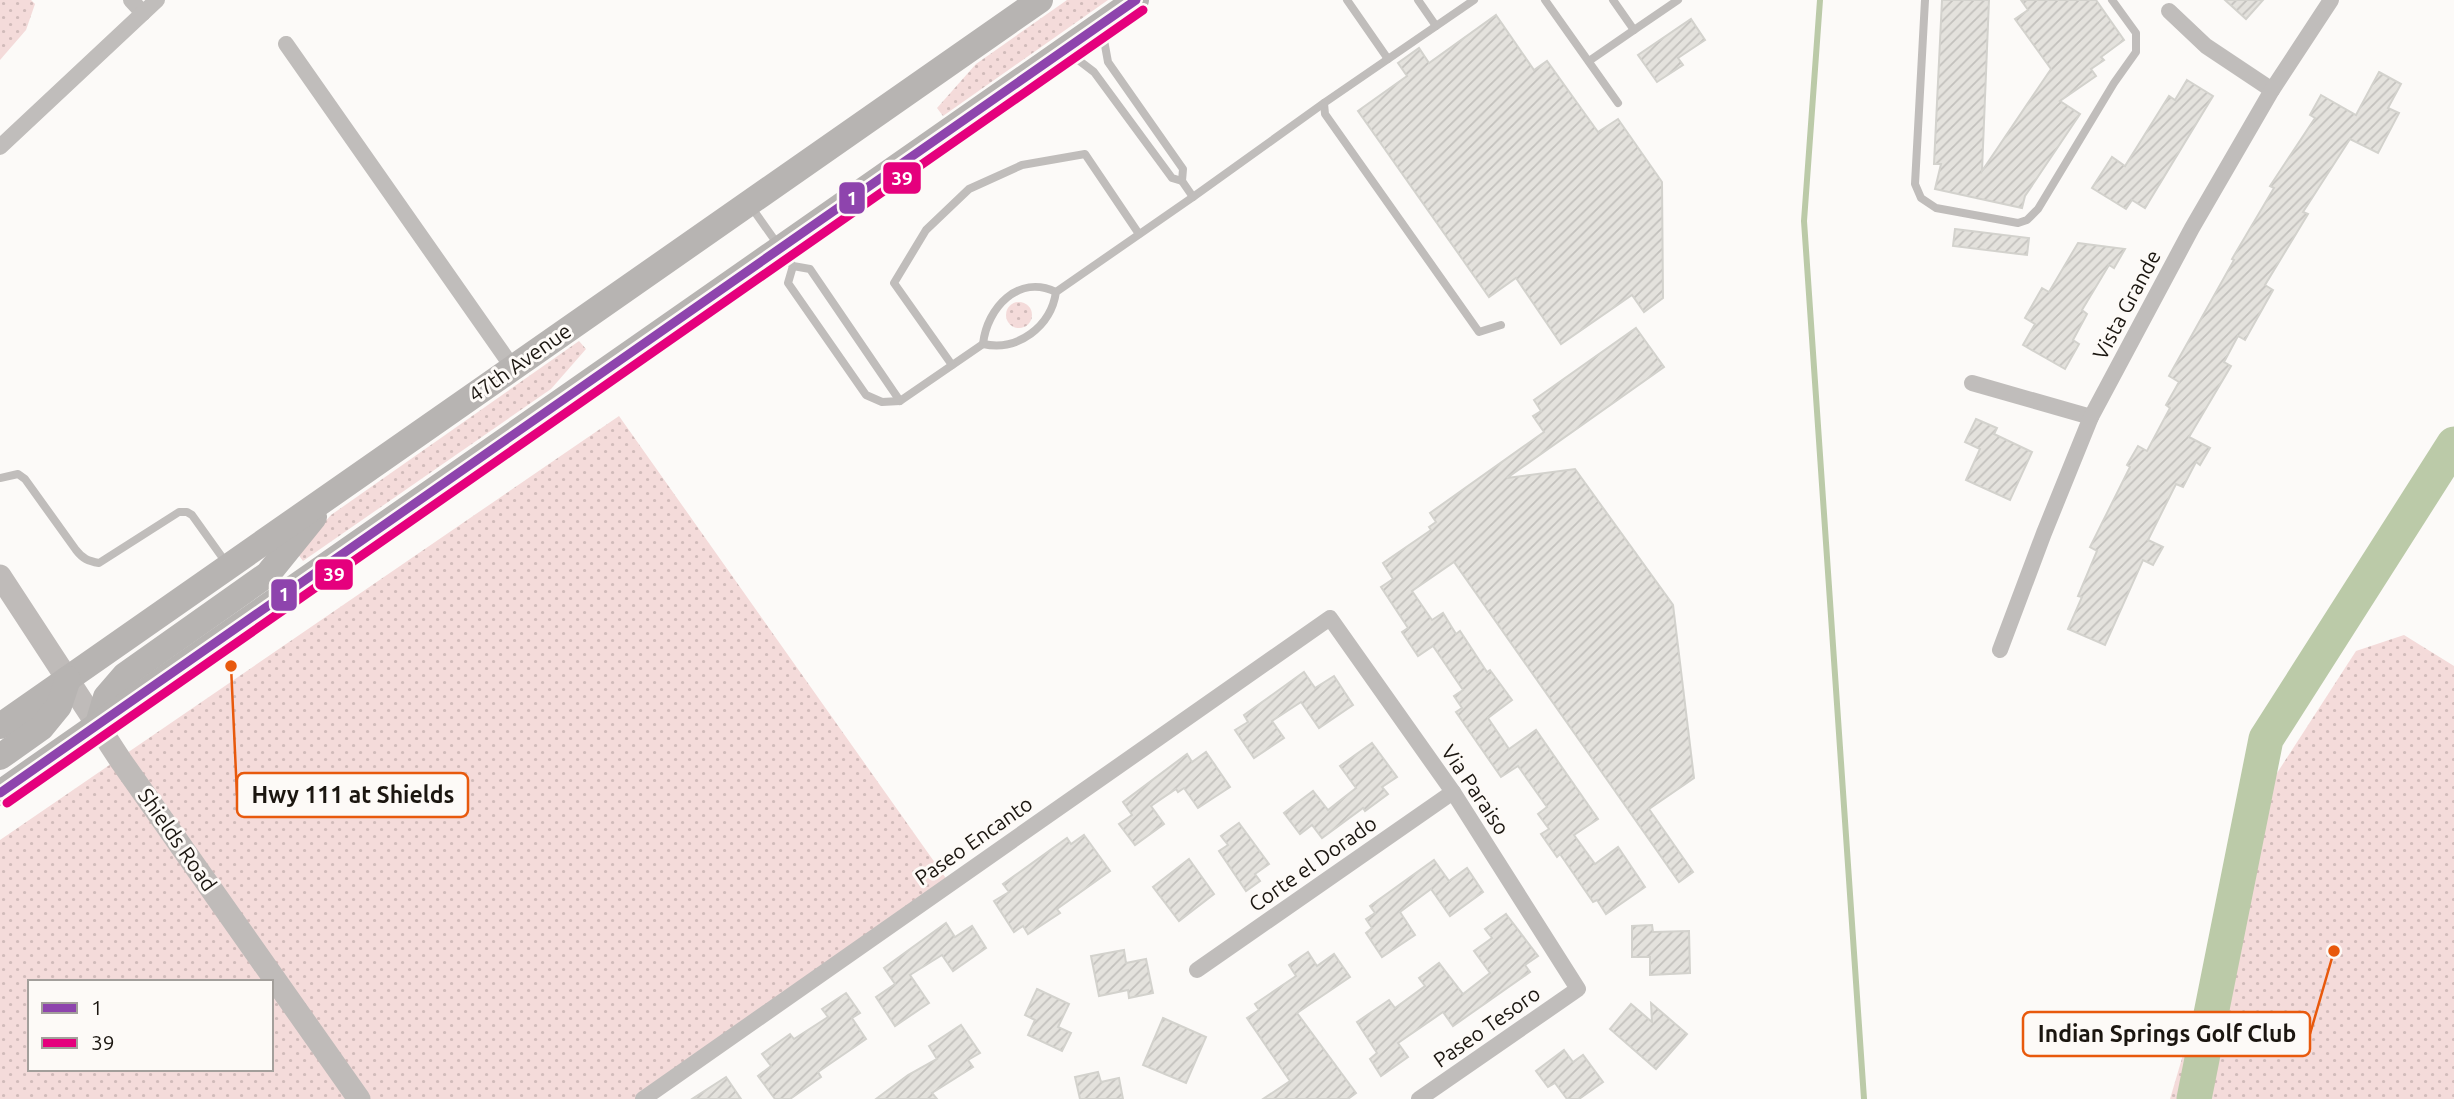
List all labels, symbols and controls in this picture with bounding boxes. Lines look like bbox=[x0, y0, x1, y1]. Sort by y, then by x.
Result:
line badge: 39 bbox=[882, 161, 922, 195]
text: 39 bbox=[891, 167, 913, 189]
line badge: 1 bbox=[838, 181, 866, 215]
text: 1 bbox=[847, 187, 857, 209]
street label: Vista Grande bbox=[2087, 246, 2165, 363]
street label: 47th Avenue bbox=[464, 318, 575, 406]
line badge: 39 bbox=[314, 558, 354, 591]
text: 39 bbox=[323, 563, 345, 585]
line badge: 1 bbox=[270, 578, 298, 612]
text: 1 bbox=[279, 583, 289, 605]
street label: Via Paraiso bbox=[1437, 740, 1515, 839]
callout: Hwy 111 at Shields bbox=[237, 773, 468, 817]
text: Hwy 111 at Shields bbox=[252, 782, 454, 807]
street label: Shields Road bbox=[134, 783, 222, 895]
street label: Paseo Encanto bbox=[910, 791, 1037, 890]
street label: Corte el Dorado bbox=[1244, 810, 1381, 916]
legend bbox=[28, 980, 273, 1071]
street label: Paseo Tesoro bbox=[1428, 981, 1544, 1072]
text: 1 bbox=[91, 995, 103, 1019]
callout: Indian Springs Golf Club bbox=[2023, 1012, 2310, 1056]
text: Indian Springs Golf Club bbox=[2038, 1021, 2296, 1046]
text: 39 bbox=[91, 1030, 115, 1054]

